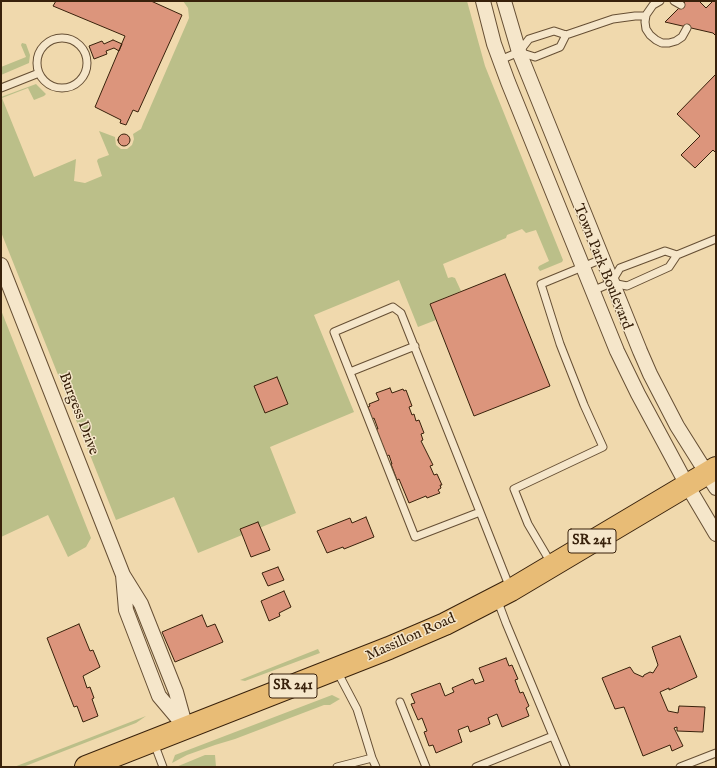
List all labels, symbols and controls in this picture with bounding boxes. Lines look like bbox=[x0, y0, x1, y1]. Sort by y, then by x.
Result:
street label: Town Park Boulevard bbox=[569, 202, 635, 332]
street label: Burgess Drive bbox=[54, 370, 102, 458]
road number: SR 241 bbox=[568, 529, 616, 553]
street label: Massillon Road bbox=[363, 610, 459, 666]
road number: SR 241 bbox=[269, 674, 317, 698]

